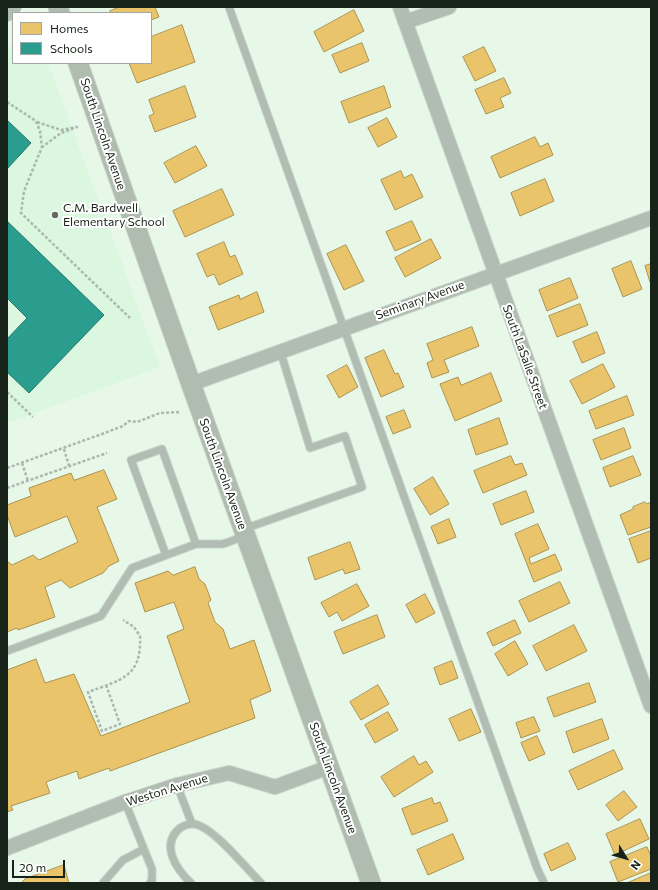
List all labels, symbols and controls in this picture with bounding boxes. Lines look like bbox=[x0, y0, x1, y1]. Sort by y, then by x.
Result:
legend bbox=[12, 12, 152, 64]
text: Homes bbox=[50, 21, 88, 35]
text: Schools bbox=[50, 41, 93, 55]
street label: South Lincoln Avenue bbox=[77, 76, 129, 192]
place label: C.M. Bardwell Elementary School bbox=[63, 201, 165, 229]
marker: C.M. Bardwell Elementary School bbox=[50, 210, 60, 220]
street label: Seminary Avenue bbox=[374, 277, 466, 323]
street label: South LaSalle Street bbox=[499, 303, 551, 411]
street label: South Lincoln Avenue bbox=[196, 416, 250, 532]
street label: South Lincoln Avenue bbox=[306, 720, 360, 836]
street label: Weston Avenue bbox=[125, 771, 209, 809]
north arrow bbox=[606, 838, 646, 878]
scale bar bbox=[14, 852, 67, 878]
text: N bbox=[628, 858, 644, 873]
text: 20 m bbox=[19, 860, 46, 874]

